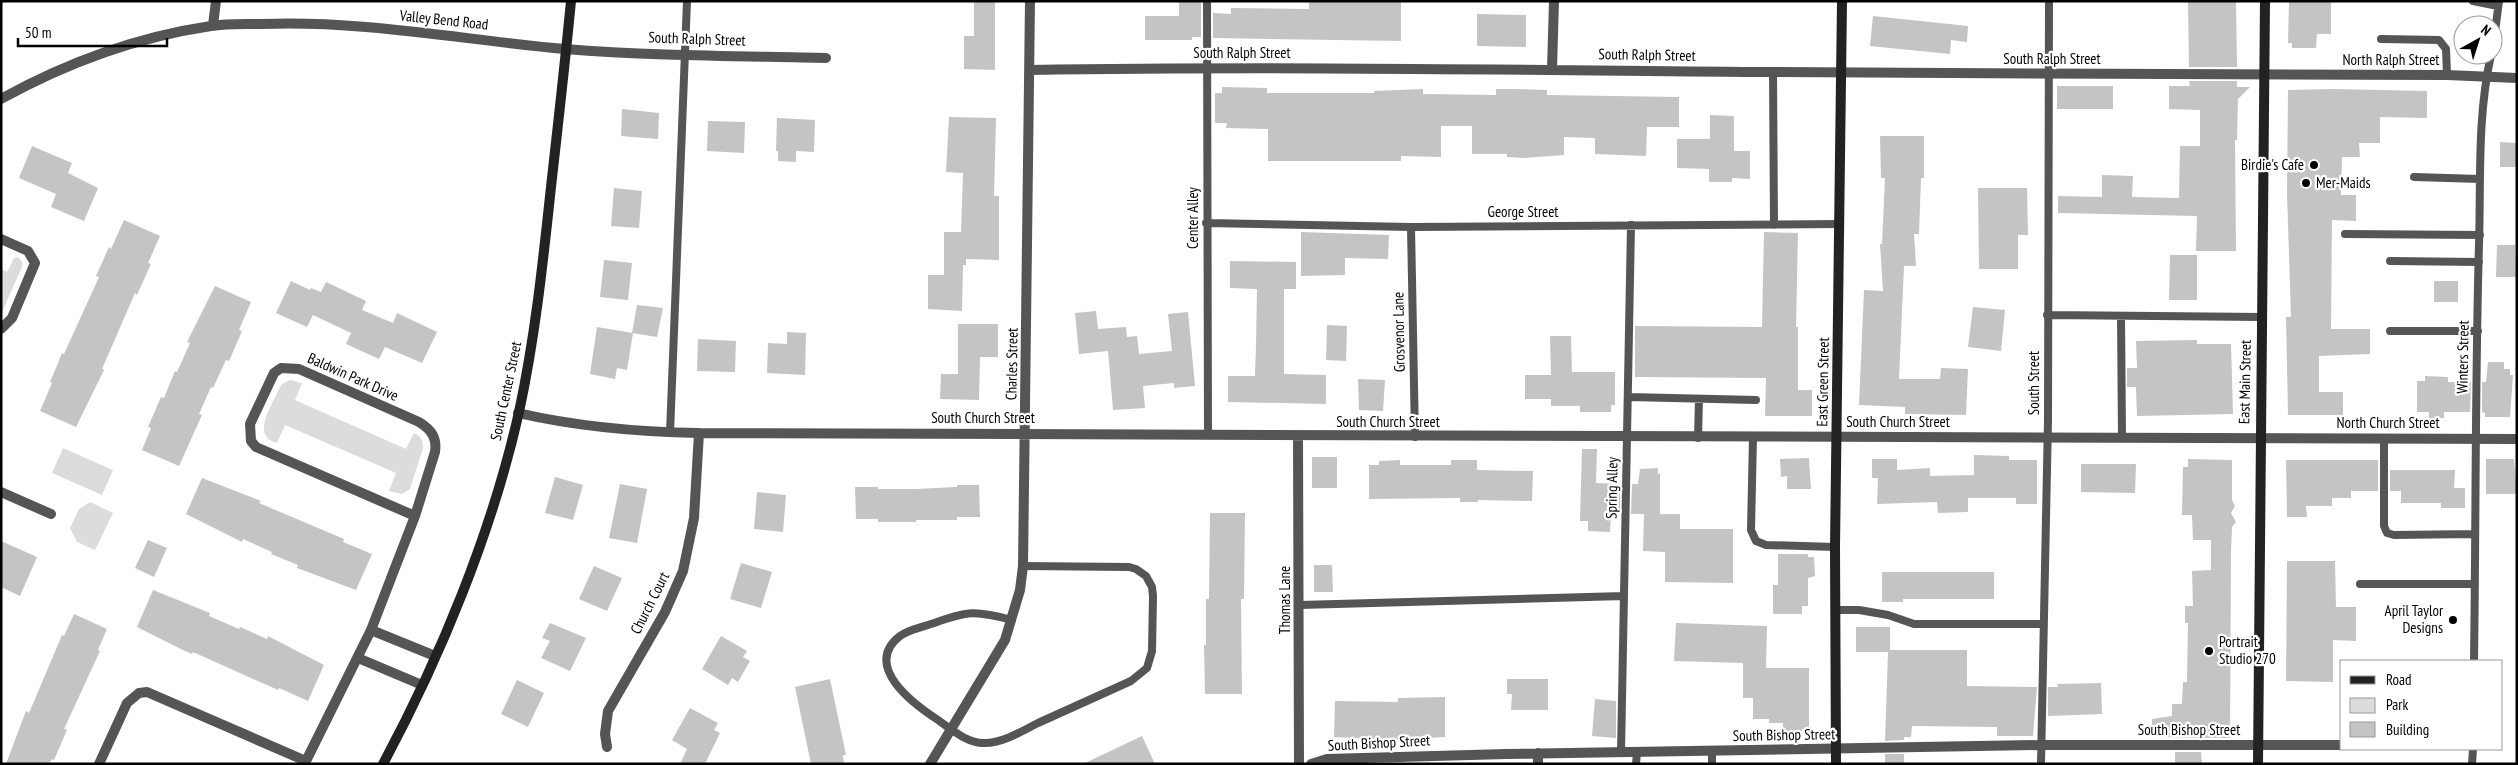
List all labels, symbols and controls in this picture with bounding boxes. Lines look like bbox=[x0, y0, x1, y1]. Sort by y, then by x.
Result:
street label: Valley Bend Road bbox=[398, 5, 489, 34]
scale bar bbox=[18, 15, 166, 47]
north arrow bbox=[2453, 15, 2503, 65]
text: N bbox=[2478, 21, 2495, 39]
text: 50 m bbox=[25, 23, 51, 42]
street label: South Ralph Street bbox=[648, 27, 746, 50]
street label: South Ralph Street bbox=[1193, 43, 1291, 62]
street label: South Ralph Street bbox=[1598, 44, 1696, 65]
street label: South Ralph Street bbox=[2003, 49, 2101, 68]
street label: North Ralph Street bbox=[2343, 50, 2439, 69]
place label: Birdie's Cafe bbox=[2241, 155, 2304, 174]
marker: Birdie's Cafe bbox=[2308, 159, 2320, 171]
place label: Mer-Maids bbox=[2316, 173, 2371, 192]
marker: Mer-Maids bbox=[2300, 177, 2312, 189]
street label: Center Alley bbox=[1183, 187, 1202, 249]
street label: George Street bbox=[1488, 202, 1558, 221]
street label: Grosvenor Lane bbox=[1388, 292, 1409, 372]
street label: Winters Street bbox=[2452, 320, 2473, 394]
street label: Charles Street bbox=[1001, 328, 1022, 400]
street label: East Green Street bbox=[1812, 337, 1833, 427]
street label: South Center Street bbox=[486, 339, 525, 442]
street label: East Main Street bbox=[2234, 340, 2255, 424]
street label: Baldwin Park Drive bbox=[305, 348, 402, 405]
street label: South Street bbox=[2024, 351, 2043, 415]
street label: South Church Street bbox=[931, 408, 1035, 427]
street label: South Church Street bbox=[1336, 412, 1440, 431]
street label: South Church Street bbox=[1846, 412, 1950, 431]
street label: North Church Street bbox=[2336, 413, 2440, 432]
street label: Spring Alley bbox=[1601, 457, 1622, 519]
street label: Thomas Lane bbox=[1275, 566, 1294, 634]
street label: Church Court bbox=[626, 569, 673, 637]
place label: April Taylor Designs bbox=[2385, 601, 2444, 637]
marker: April Taylor Designs bbox=[2447, 614, 2459, 626]
place label: Portrait Studio 270 bbox=[2219, 632, 2276, 668]
marker: Portrait Studio 270 bbox=[2203, 645, 2215, 657]
legend bbox=[2340, 660, 2503, 750]
text: Road bbox=[2386, 670, 2412, 689]
text: Park bbox=[2386, 695, 2408, 714]
street label: South Bishop Street bbox=[2138, 720, 2240, 739]
text: Building bbox=[2386, 720, 2429, 739]
street label: South Bishop Street bbox=[1733, 724, 1835, 745]
street label: South Bishop Street bbox=[1327, 730, 1431, 755]

